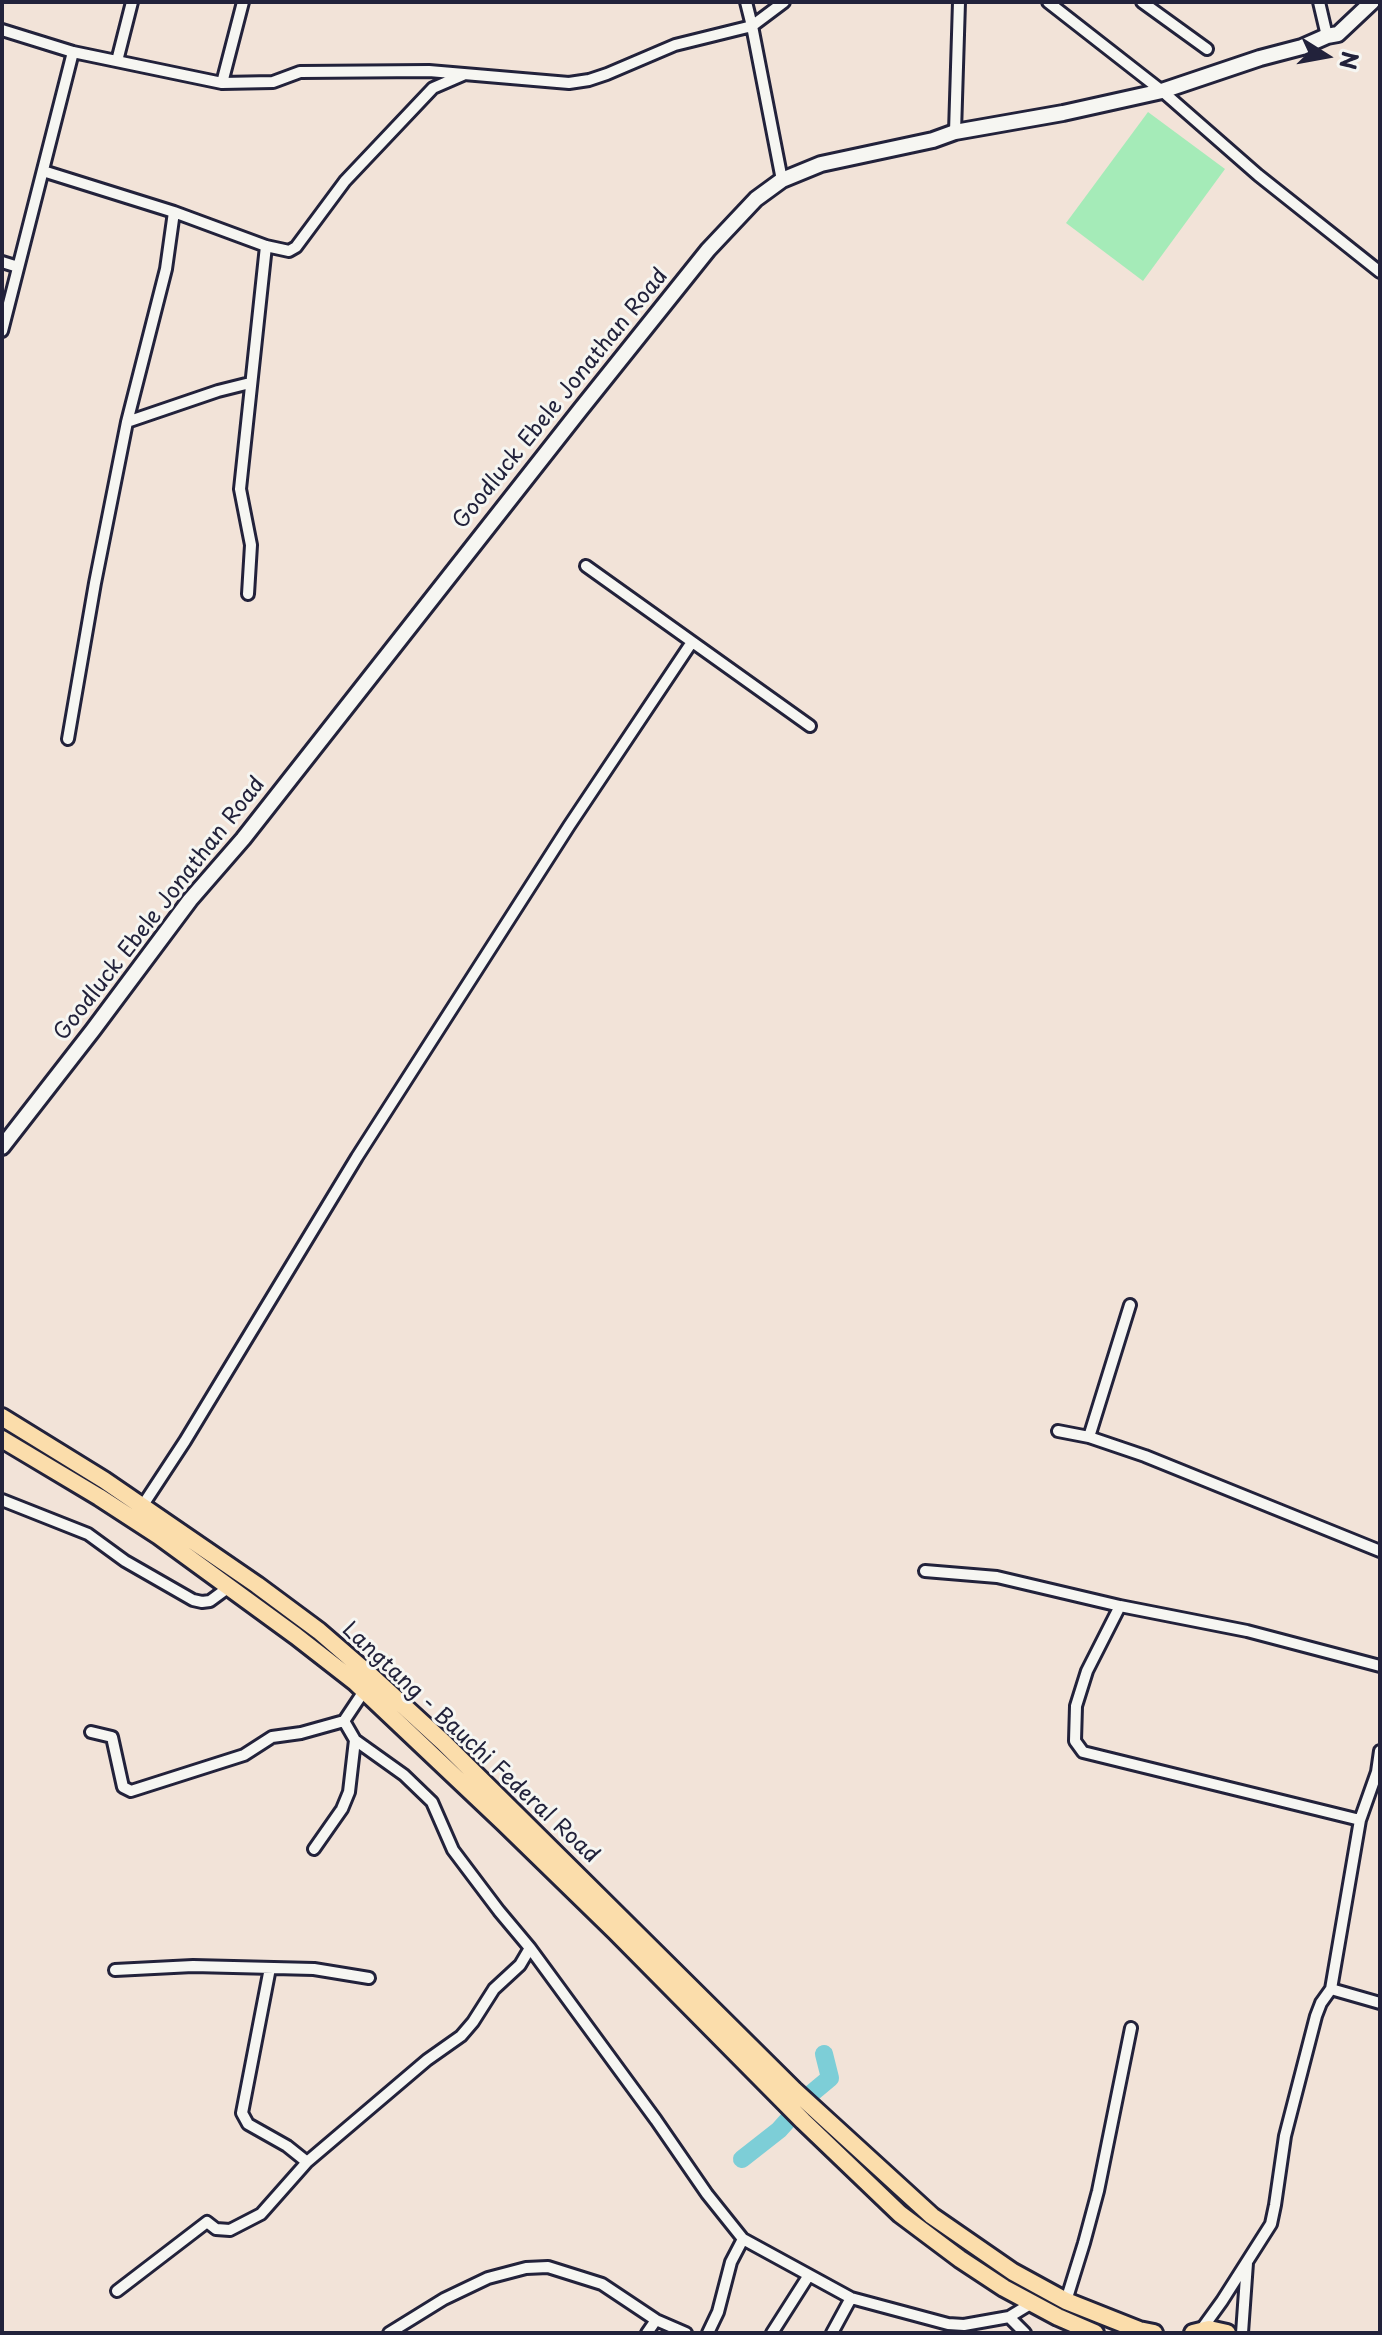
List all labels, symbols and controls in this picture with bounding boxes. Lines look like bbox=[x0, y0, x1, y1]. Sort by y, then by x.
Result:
north arrow bbox=[1286, 16, 1366, 96]
text: N bbox=[1332, 49, 1368, 72]
street label: Goodluck Ebele Jonathan Road bbox=[448, 264, 674, 534]
street label: Goodluck Ebele Jonathan Road bbox=[49, 772, 271, 1046]
street label: Langtang - Bauchi Federal Road bbox=[336, 1617, 604, 1869]

